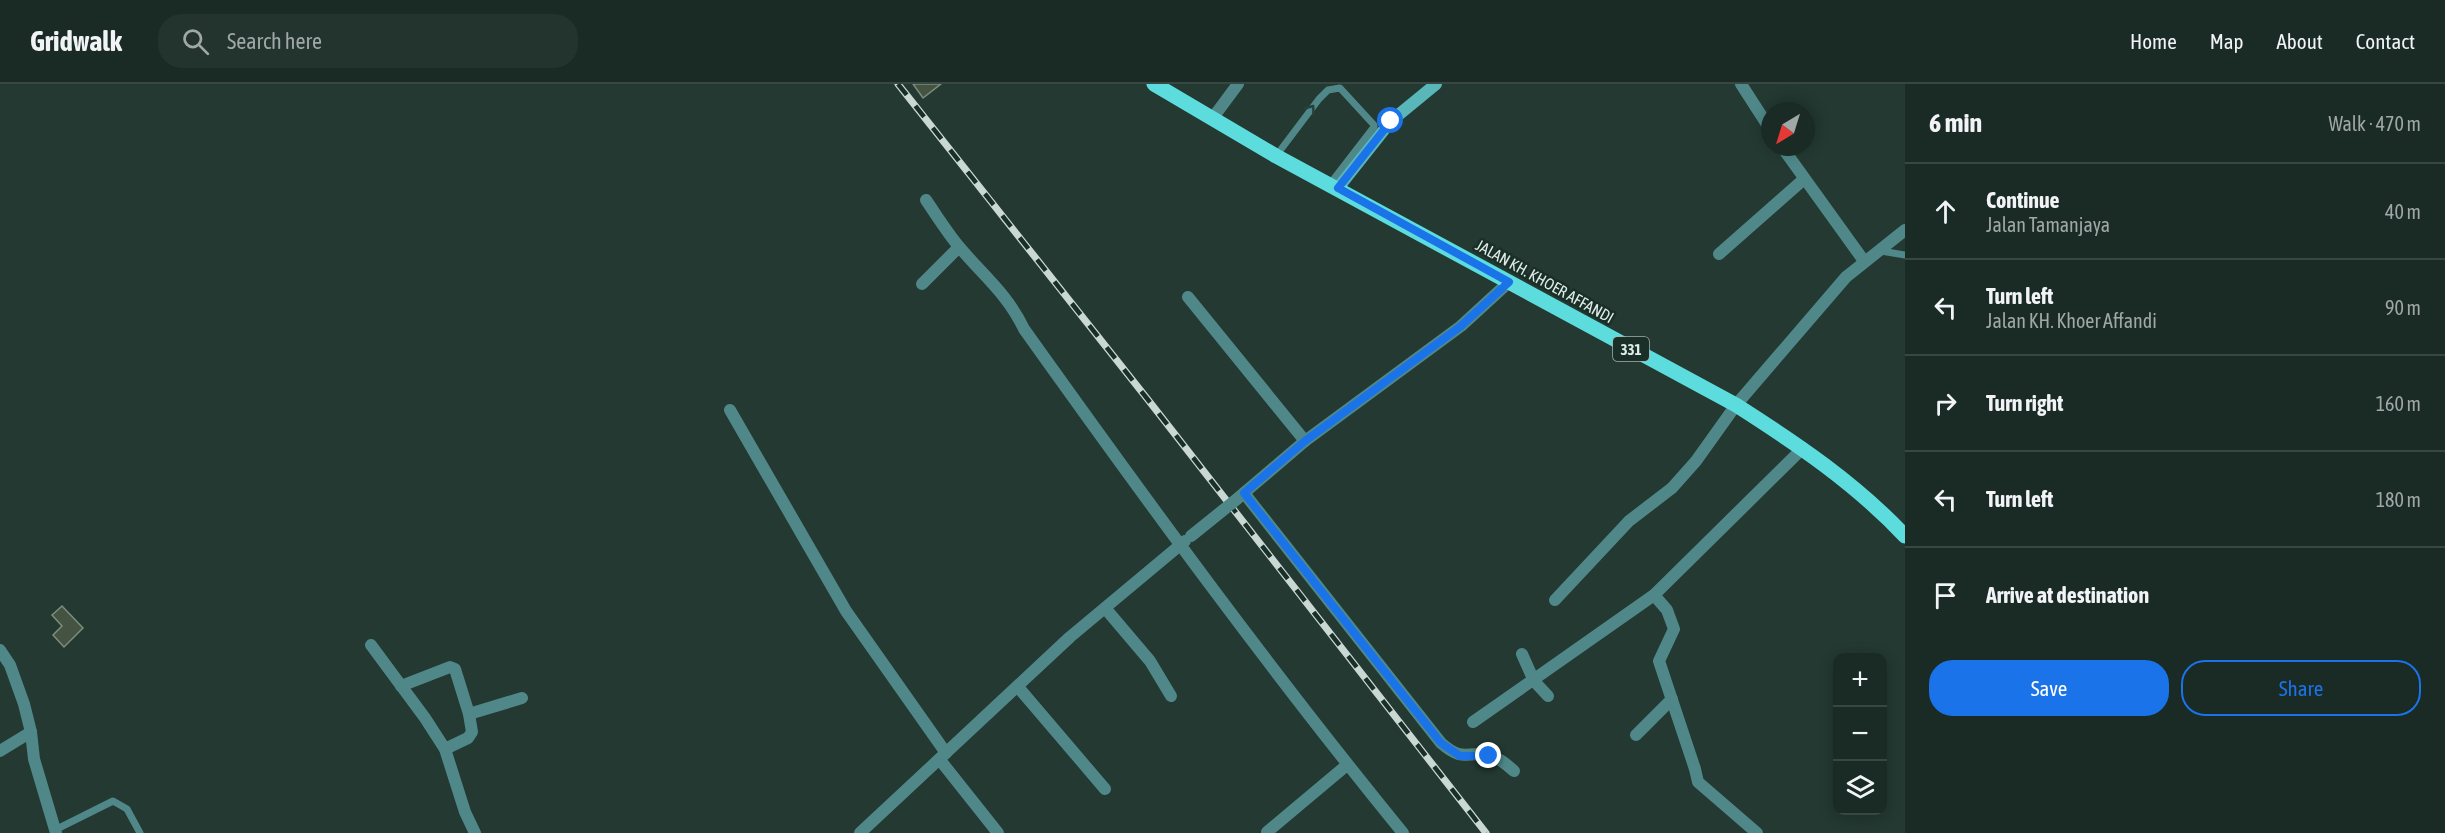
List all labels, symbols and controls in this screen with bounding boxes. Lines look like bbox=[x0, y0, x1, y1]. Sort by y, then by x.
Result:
search box bbox=[158, 14, 578, 68]
text: Gridwalk bbox=[30, 25, 122, 57]
icon: search bbox=[179, 25, 212, 58]
text: Search here bbox=[227, 28, 322, 54]
text: Home bbox=[2130, 29, 2177, 53]
text: Map bbox=[2210, 29, 2244, 53]
text: About bbox=[2277, 29, 2323, 53]
text: Contact bbox=[2356, 29, 2415, 53]
north arrow bbox=[1761, 102, 1815, 156]
one-way arrow bbox=[1304, 104, 1315, 115]
route start bbox=[1377, 107, 1403, 133]
text: 6 min bbox=[1929, 108, 1982, 138]
text: Walk · 470 m bbox=[2329, 112, 2421, 135]
text: Continue bbox=[1986, 187, 2060, 213]
icon: ahead bbox=[1929, 195, 1962, 228]
text: 40 m bbox=[2385, 200, 2421, 223]
text: Jalan Tamanjaya bbox=[1986, 213, 2110, 236]
street label: JALAN KH. KHOER AFFANDI bbox=[1473, 236, 1617, 326]
text: Turn left bbox=[1986, 283, 2053, 309]
icon: left bbox=[1929, 291, 1962, 324]
text: 90 m bbox=[2385, 296, 2421, 319]
text: Jalan KH. Khoer Affandi bbox=[1986, 309, 2157, 332]
road number: 331 bbox=[1613, 337, 1649, 361]
icon: right bbox=[1929, 387, 1962, 420]
text: Turn right bbox=[1986, 390, 2063, 416]
text: 160 m bbox=[2376, 392, 2421, 415]
icon: left bbox=[1929, 483, 1962, 516]
text: Turn left bbox=[1986, 486, 2053, 512]
text: 180 m bbox=[2376, 488, 2421, 511]
icon: arrive bbox=[1929, 579, 1962, 612]
text: Arrive at destination bbox=[1986, 582, 2149, 608]
map controls bbox=[1833, 653, 1887, 815]
button: + bbox=[1833, 653, 1887, 707]
button: Save bbox=[1929, 660, 2169, 716]
button: Share bbox=[2181, 660, 2421, 716]
button: − bbox=[1833, 707, 1887, 761]
route end bbox=[1475, 742, 1501, 768]
button: layers bbox=[1833, 761, 1887, 815]

